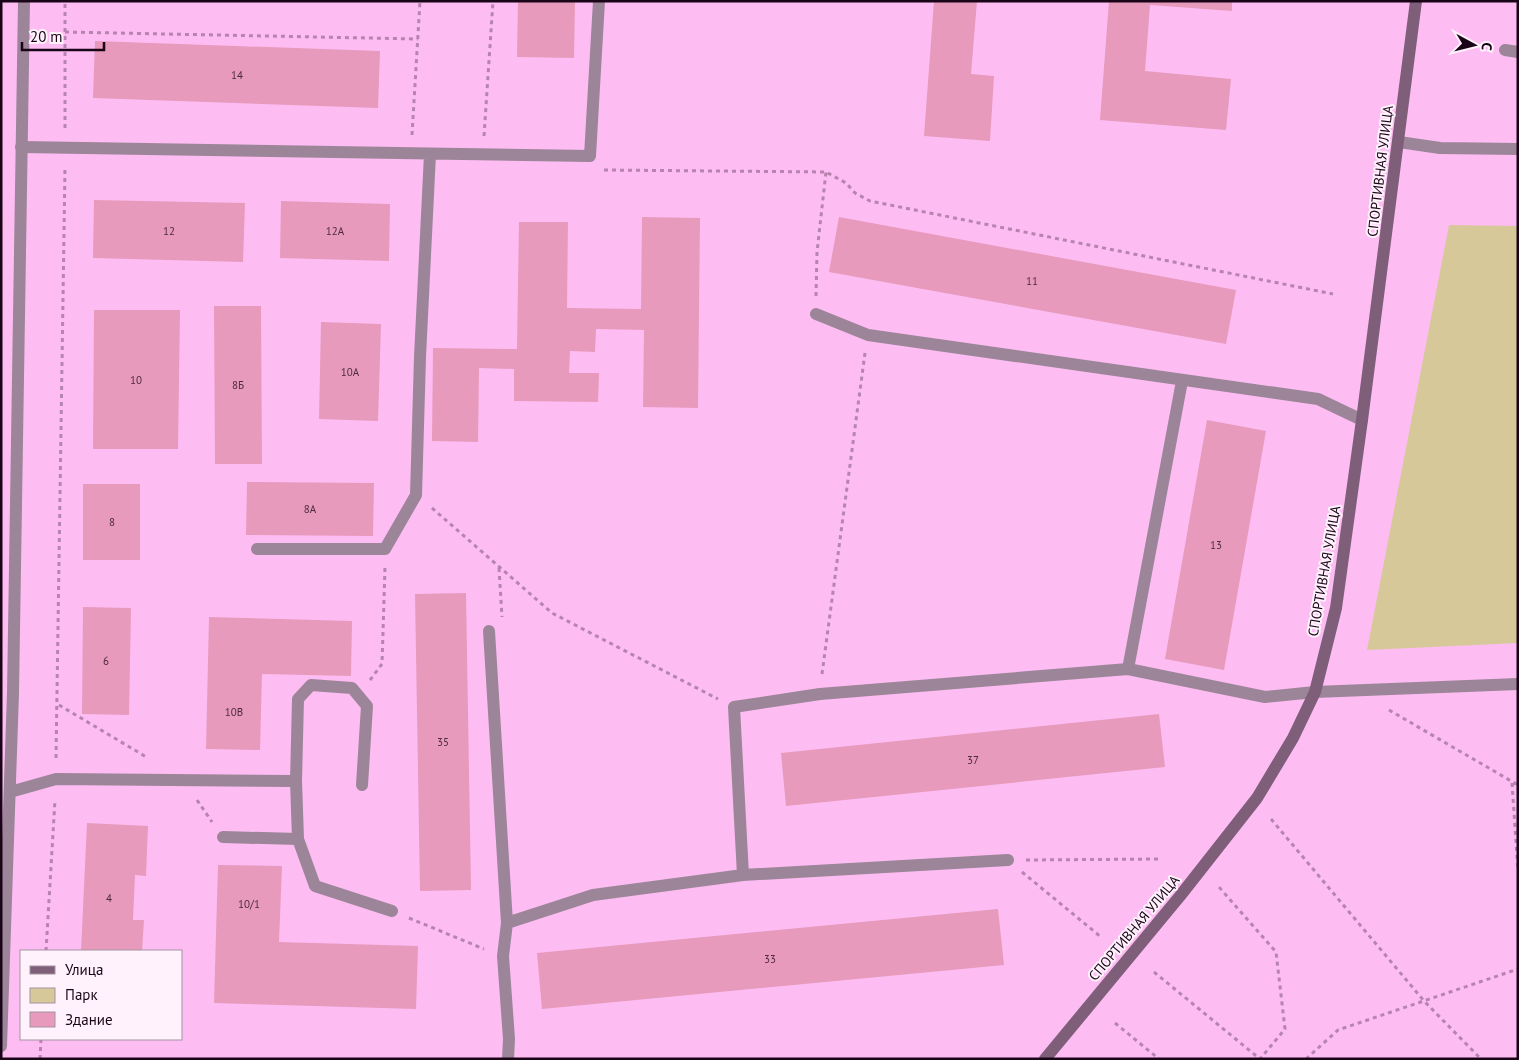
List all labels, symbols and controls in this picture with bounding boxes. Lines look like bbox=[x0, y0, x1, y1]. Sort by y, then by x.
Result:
scale bar bbox=[22, 20, 105, 52]
north arrow bbox=[1449, 20, 1499, 70]
text: 20 m bbox=[30, 27, 63, 46]
text: С bbox=[1477, 42, 1496, 52]
house number: 14 bbox=[231, 68, 243, 82]
street label: СПОРТИВНАЯ УЛИЦА bbox=[1363, 104, 1397, 238]
house number: 12 bbox=[163, 224, 175, 238]
house number: 12А bbox=[326, 224, 345, 238]
house number: 11 bbox=[1026, 274, 1038, 288]
house number: 10А bbox=[341, 365, 360, 379]
house number: 10 bbox=[130, 373, 142, 387]
house number: 8Б bbox=[232, 378, 244, 392]
house number: 8А bbox=[304, 502, 317, 516]
street label: СПОРТИВНАЯ УЛИЦА bbox=[1304, 504, 1344, 638]
house number: 8 bbox=[109, 515, 115, 529]
house number: 13 bbox=[1210, 538, 1222, 552]
house number: 6 bbox=[103, 654, 109, 668]
house number: 10В bbox=[225, 705, 243, 719]
house number: 35 bbox=[437, 735, 449, 749]
house number: 37 bbox=[967, 753, 979, 767]
street label: СПОРТИВНАЯ УЛИЦА bbox=[1085, 871, 1184, 984]
house number: 4 bbox=[106, 891, 112, 905]
house number: 10/1 bbox=[238, 897, 260, 911]
legend bbox=[20, 950, 182, 1040]
house number: 33 bbox=[764, 952, 776, 966]
text: Улица bbox=[65, 960, 103, 979]
text: Парк bbox=[65, 985, 98, 1004]
text: Здание bbox=[65, 1010, 113, 1029]

